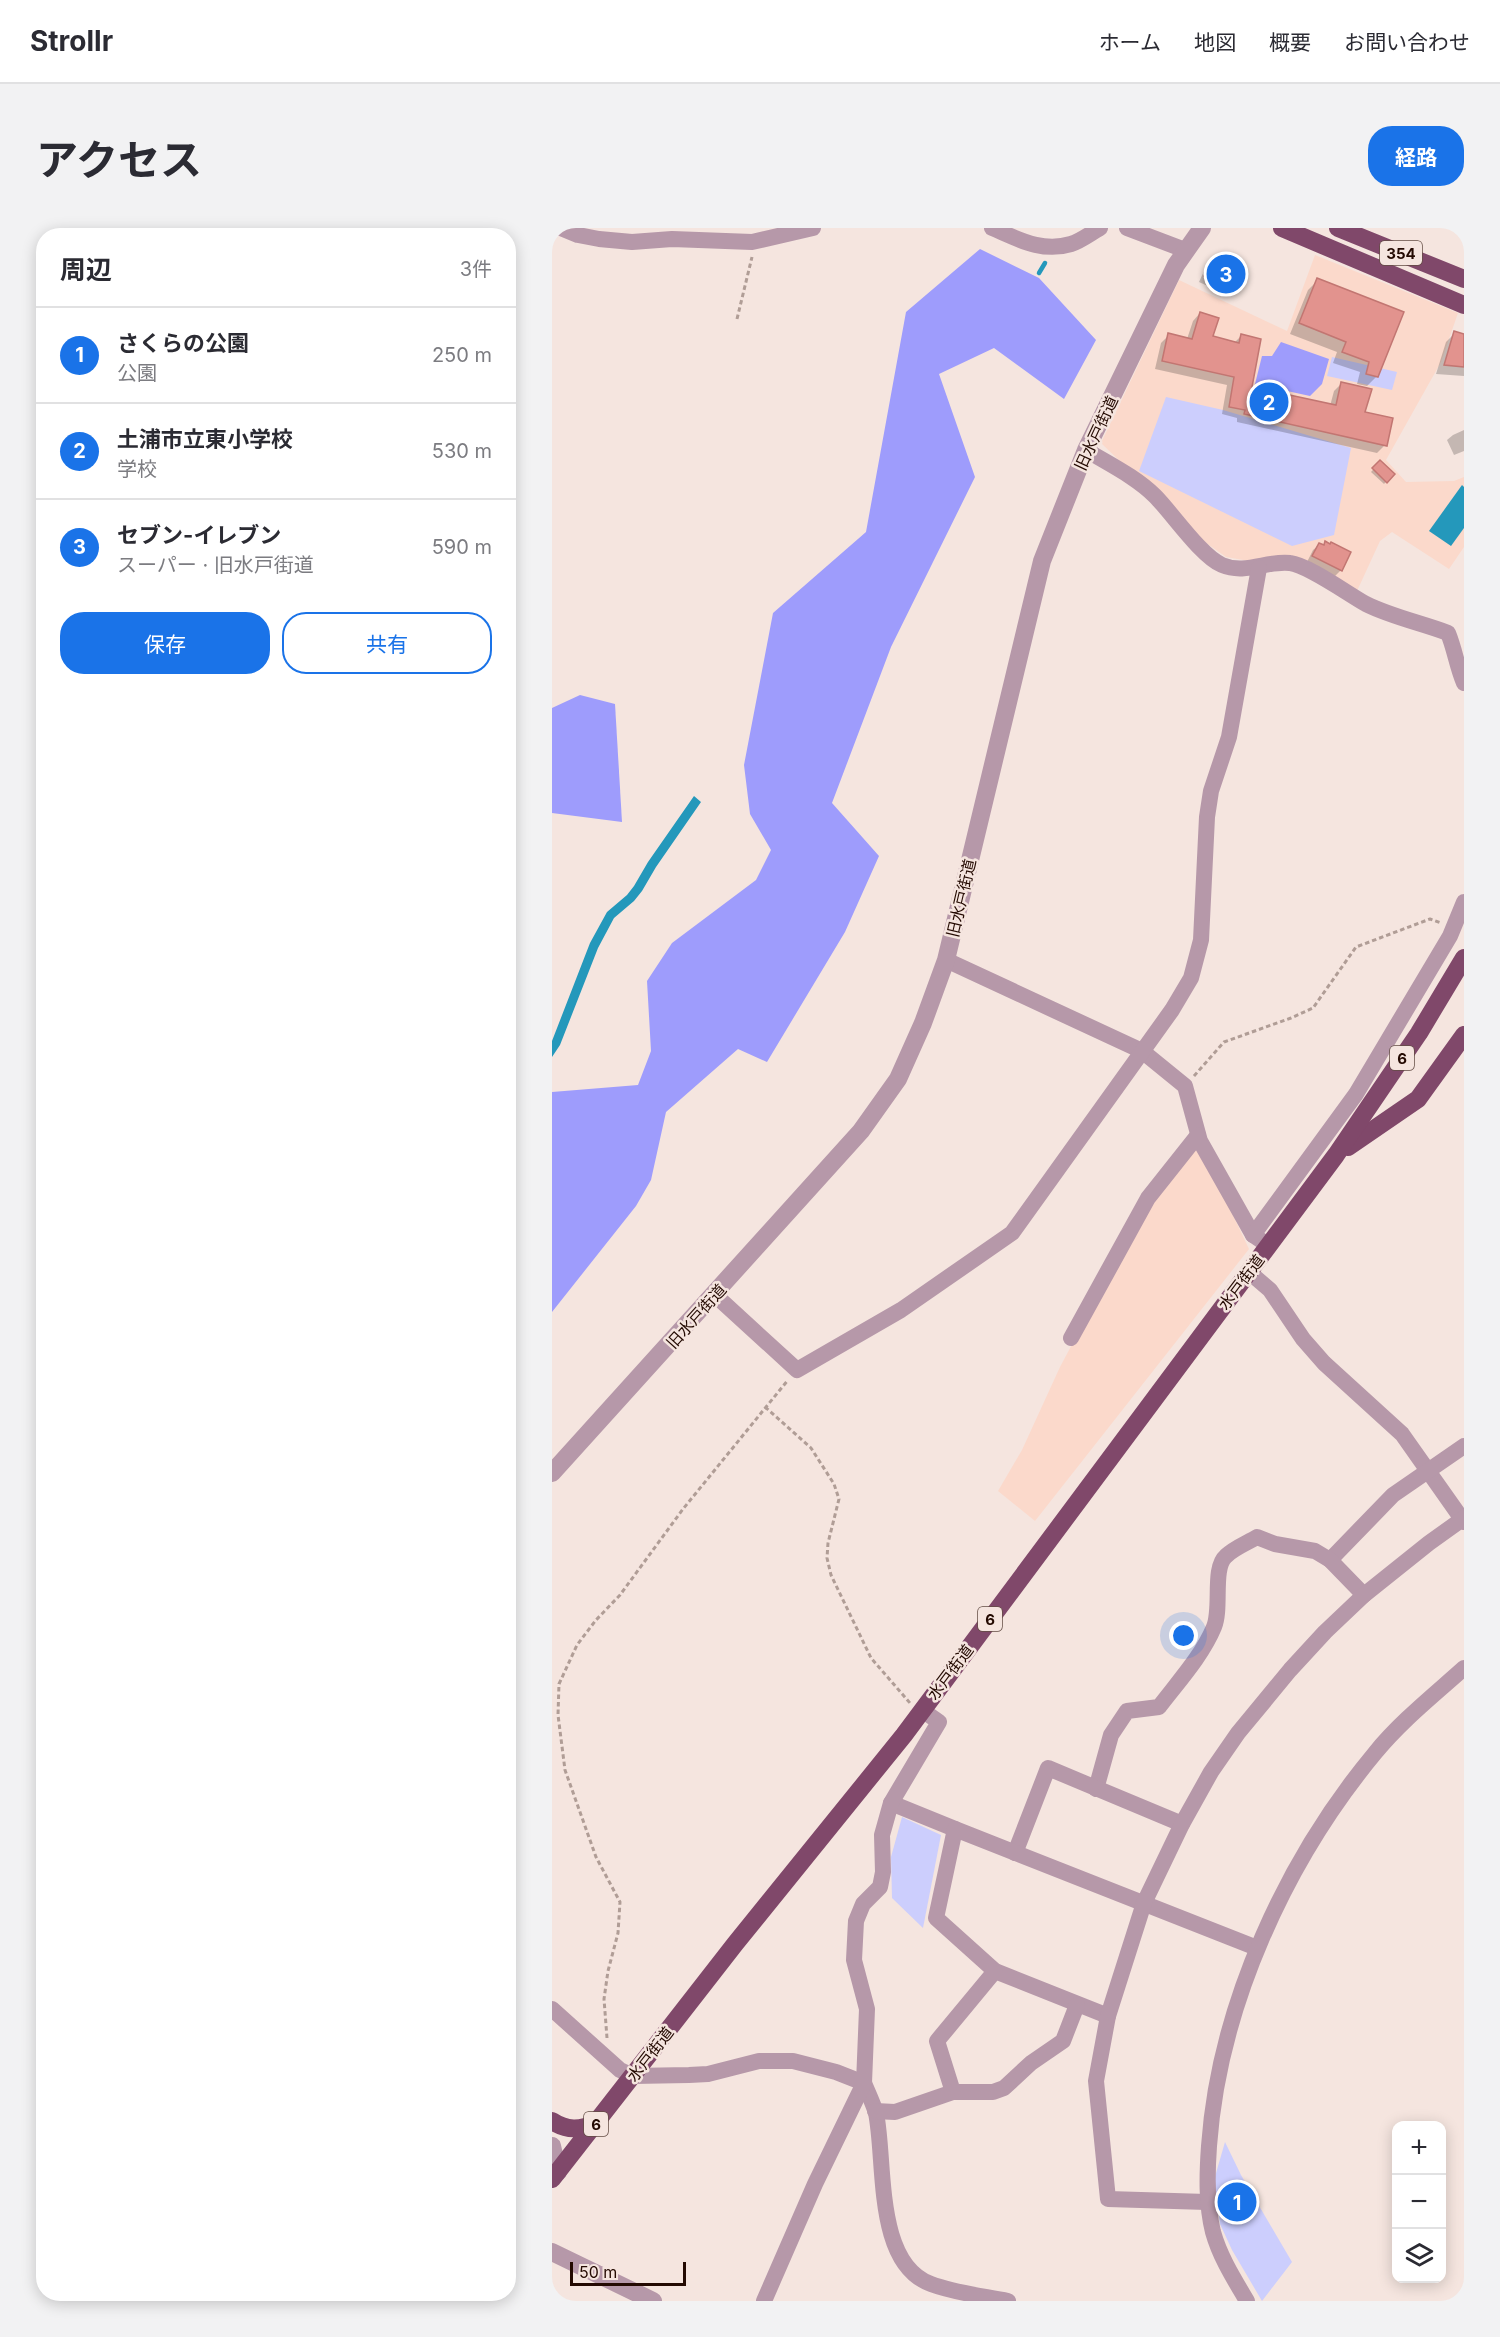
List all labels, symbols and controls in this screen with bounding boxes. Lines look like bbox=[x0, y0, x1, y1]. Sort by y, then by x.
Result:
text: Strollr bbox=[30, 24, 113, 58]
text: ホーム bbox=[1099, 30, 1161, 55]
text: 地図 bbox=[1194, 30, 1236, 55]
text: 概要 bbox=[1269, 30, 1311, 55]
text: お問い合わせ bbox=[1344, 30, 1470, 55]
button: 経路 bbox=[1368, 126, 1464, 186]
text: アクセス bbox=[36, 134, 202, 185]
road number: 354 bbox=[1380, 241, 1422, 265]
pin: 3 bbox=[1206, 252, 1246, 296]
text: 周辺 bbox=[60, 254, 112, 285]
text: 3件 bbox=[460, 257, 492, 281]
text: さくらの公園 bbox=[117, 330, 249, 356]
text: 1 bbox=[75, 343, 84, 367]
text: 250 m bbox=[432, 343, 492, 367]
text: 公園 bbox=[117, 361, 157, 385]
pin: 2 bbox=[1250, 380, 1288, 424]
street label: 旧水戸街道 bbox=[1070, 393, 1122, 473]
text: 土浦市立東小学校 bbox=[117, 426, 293, 452]
text: 2 bbox=[73, 439, 86, 463]
text: 530 m bbox=[432, 439, 492, 463]
text: 学校 bbox=[117, 457, 157, 481]
text: セブン-イレブン bbox=[117, 522, 281, 548]
text: 3 bbox=[73, 535, 86, 559]
text: 590 m bbox=[432, 535, 492, 559]
text: スーパー · 旧水戸街道 bbox=[117, 553, 314, 577]
button: 保存 bbox=[60, 612, 270, 674]
button: 共有 bbox=[282, 612, 492, 674]
street label: 旧水戸街道 bbox=[942, 857, 980, 939]
road number: 6 bbox=[1390, 1046, 1414, 1070]
street label: 水戸街道 bbox=[1214, 1250, 1268, 1314]
street label: 旧水戸街道 bbox=[662, 1280, 730, 1352]
road number: 6 bbox=[978, 1607, 1002, 1631]
your location bbox=[1169, 1621, 1198, 1650]
street label: 水戸街道 bbox=[923, 1640, 977, 1704]
street label: 水戸街道 bbox=[622, 2023, 678, 2085]
road number: 6 bbox=[584, 2112, 608, 2136]
map controls bbox=[1392, 2121, 1446, 2283]
button: + bbox=[1392, 2121, 1446, 2175]
button: − bbox=[1392, 2175, 1446, 2229]
pin: 1 bbox=[1218, 2180, 1256, 2224]
button: layers bbox=[1392, 2229, 1446, 2283]
scale bar bbox=[570, 2259, 686, 2286]
text: 50 m bbox=[579, 2262, 617, 2282]

